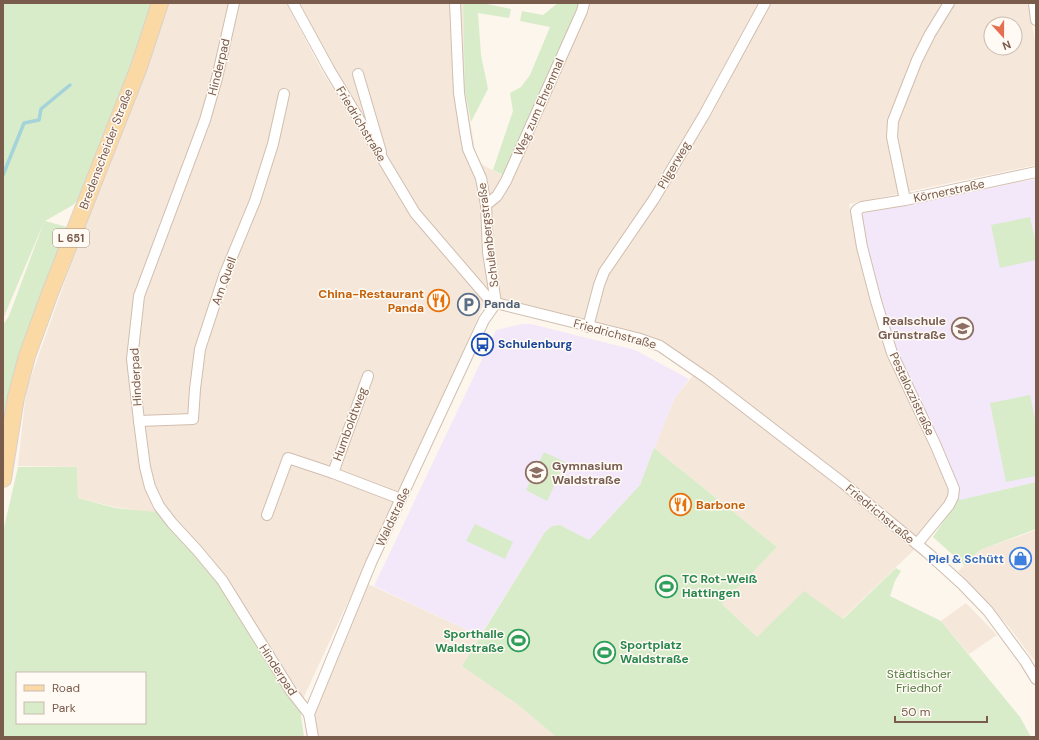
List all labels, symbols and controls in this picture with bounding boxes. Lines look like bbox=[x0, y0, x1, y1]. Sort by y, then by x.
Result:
north arrow bbox=[983, 16, 1023, 56]
street label: Hinderpad bbox=[204, 37, 234, 97]
text: N bbox=[1000, 37, 1013, 53]
street label: Weg zum Ehrenmal bbox=[510, 56, 568, 158]
street label: Friedrichstraße bbox=[332, 83, 390, 165]
street label: Bredenscheider Straße bbox=[76, 86, 136, 212]
street label: Pilgerweg bbox=[654, 138, 694, 192]
street label: Körnerstraße bbox=[912, 176, 986, 206]
street label: Schulenbergstraße bbox=[474, 182, 502, 288]
road number: L 651 bbox=[53, 229, 89, 247]
street label: Am Quell bbox=[208, 255, 240, 307]
place label: China-Restaurant Panda bbox=[318, 286, 424, 316]
restaurant icon: China-Restaurant Panda bbox=[426, 288, 452, 314]
parking icon: Panda bbox=[456, 291, 482, 317]
place label: Panda bbox=[484, 296, 520, 312]
place label: Realschule Grünstraße bbox=[878, 313, 946, 343]
street label: Friedrichstraße bbox=[572, 315, 658, 353]
school or university icon: Realschule Grünstraße bbox=[949, 315, 975, 341]
bus stop icon: Schulenburg bbox=[469, 331, 495, 357]
place label: Schulenburg bbox=[498, 336, 572, 352]
street label: Hinderpad bbox=[126, 347, 146, 407]
street label: Pestalozzistraße bbox=[886, 350, 938, 438]
street label: Humboldtweg bbox=[329, 384, 371, 463]
place label: Gymnasium Waldstraße bbox=[552, 458, 623, 488]
school or university icon: Gymnasium Waldstraße bbox=[523, 460, 549, 486]
street label: Friedrichstraße bbox=[842, 480, 918, 548]
street label: Waldstraße bbox=[372, 485, 414, 549]
restaurant icon: Barbone bbox=[668, 492, 694, 518]
place label: Barbone bbox=[696, 497, 745, 513]
shop icon: Piel & Schütt bbox=[1007, 546, 1033, 572]
place label: Piel & Schütt bbox=[928, 551, 1004, 567]
place label: TC Rot-Weiß Hattingen bbox=[682, 571, 758, 601]
sports icon: TC Rot-Weiß Hattingen bbox=[653, 573, 679, 599]
place label: Sporthalle Waldstraße bbox=[435, 626, 504, 656]
sports icon: Sporthalle Waldstraße bbox=[506, 628, 532, 654]
place label: Sportplatz Waldstraße bbox=[620, 637, 689, 667]
sports icon: Sportplatz Waldstraße bbox=[591, 639, 617, 665]
street label: Hinderpad bbox=[255, 641, 301, 699]
park label: Städtischer Friedhof bbox=[887, 666, 952, 696]
legend bbox=[16, 672, 146, 724]
text: Road bbox=[52, 680, 80, 696]
scale bar bbox=[895, 698, 987, 724]
text: Park bbox=[52, 700, 76, 716]
text: 50 m bbox=[901, 704, 930, 720]

